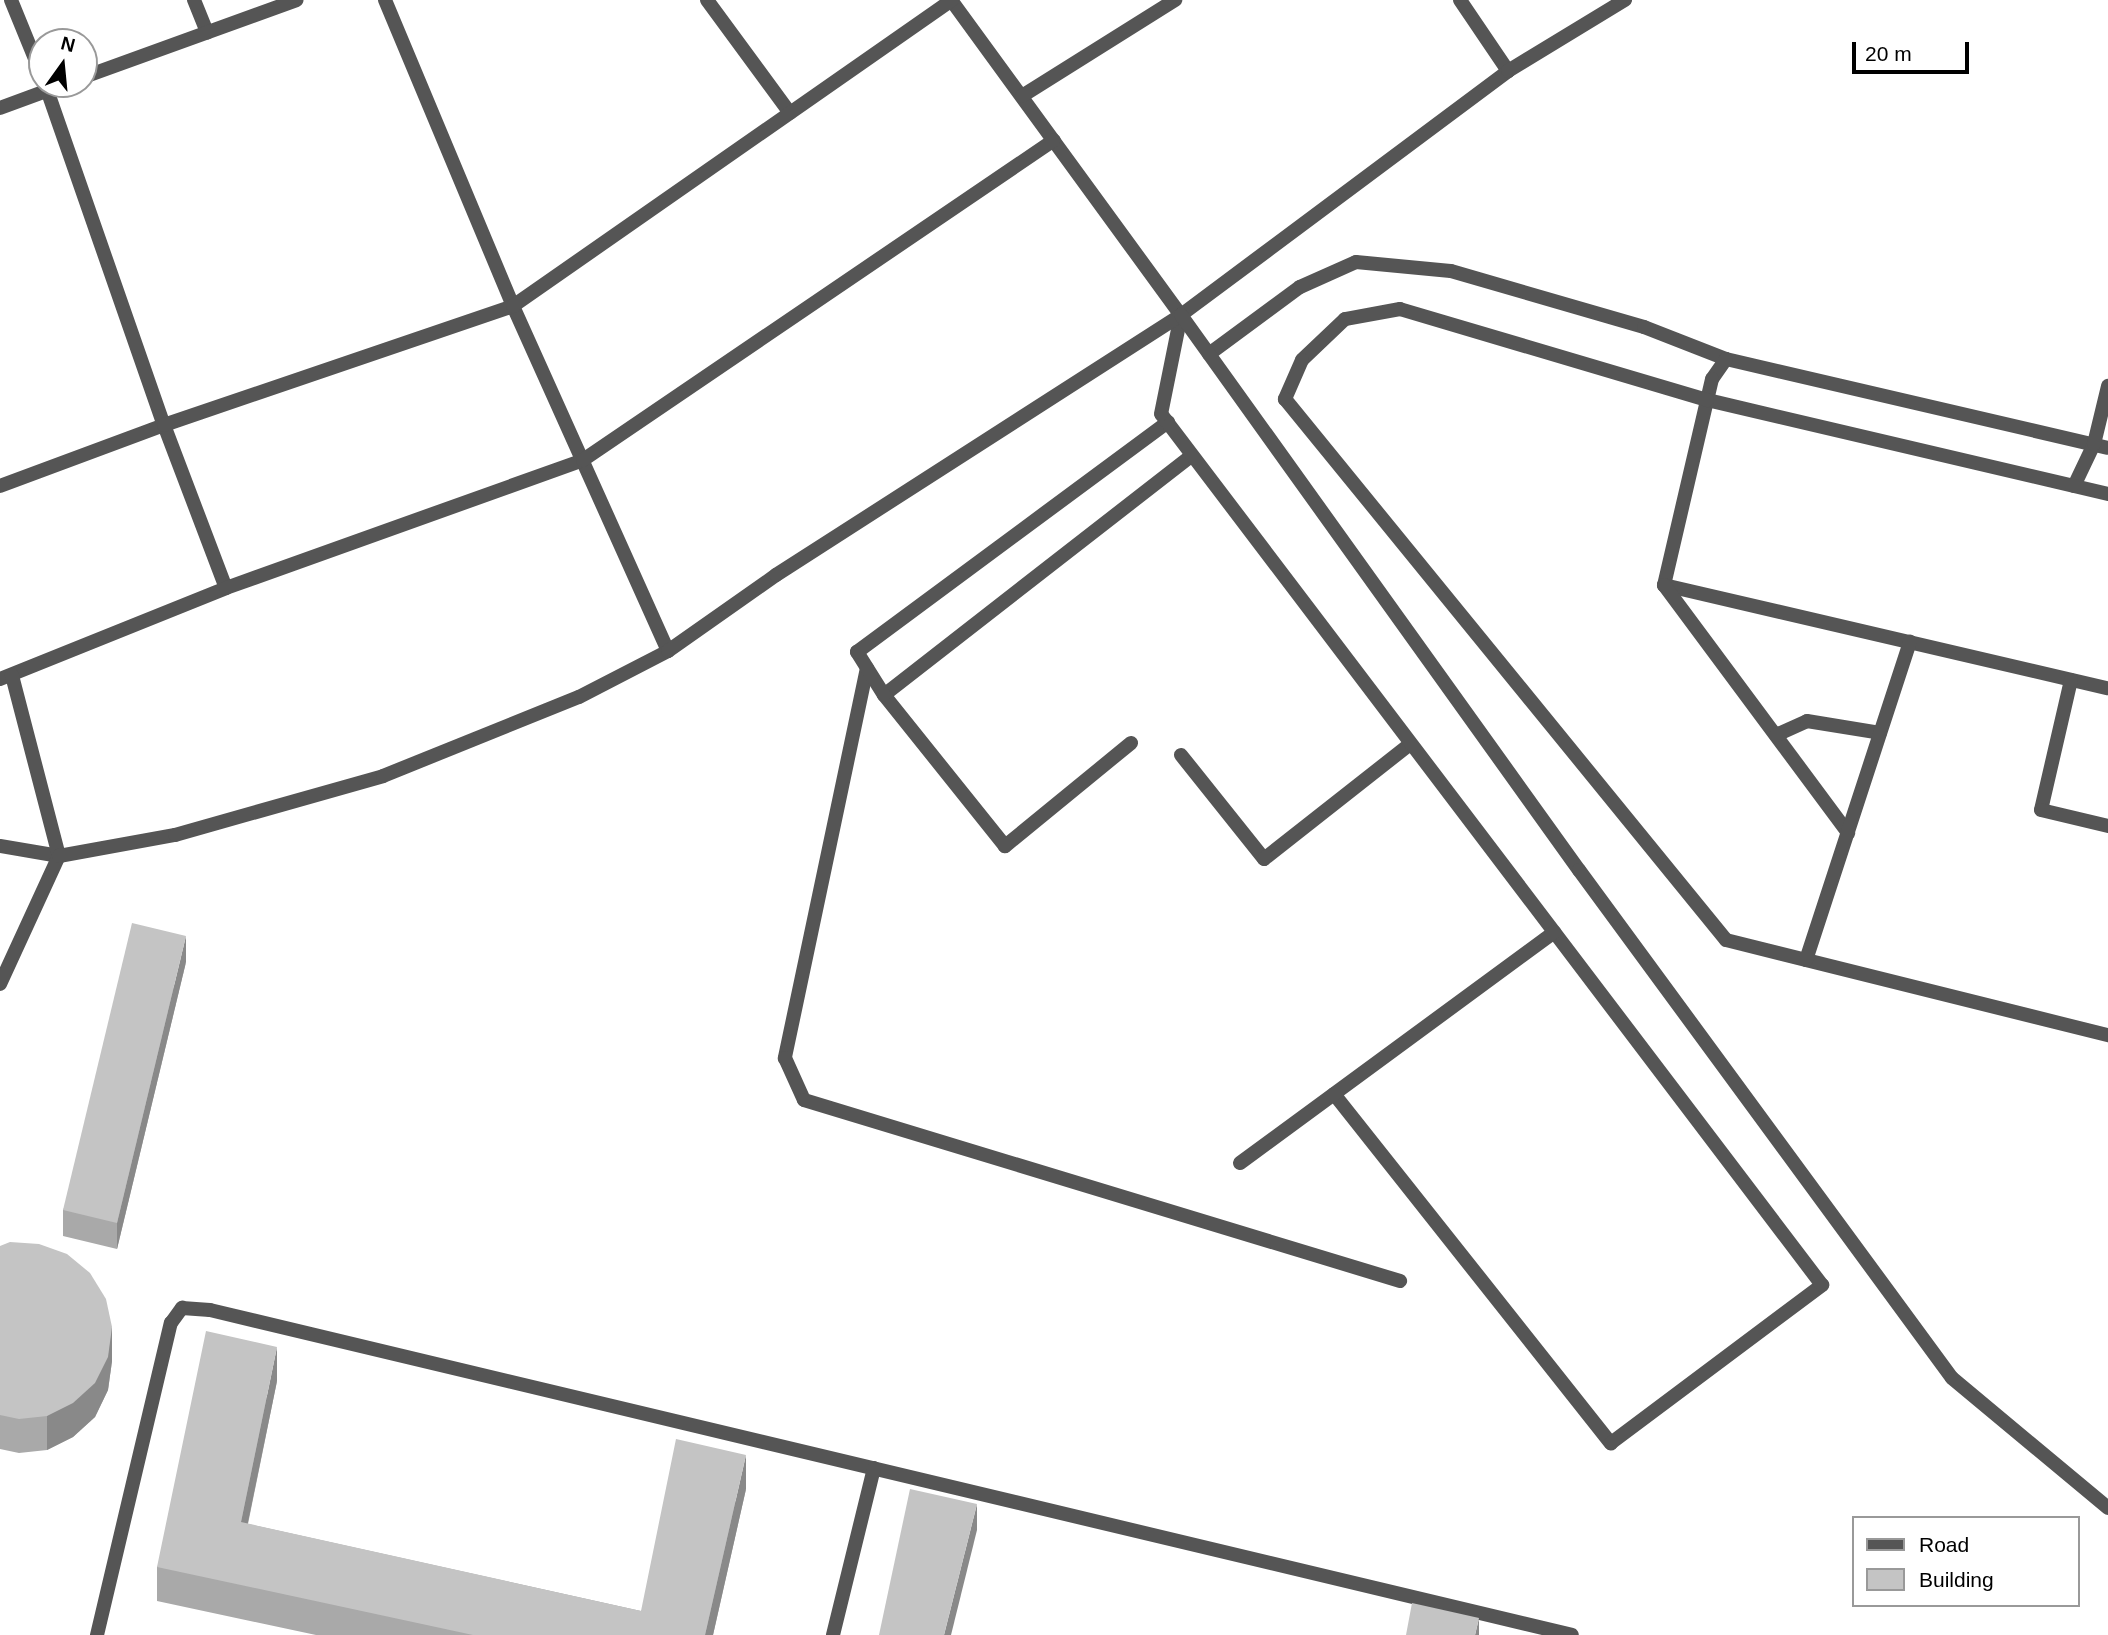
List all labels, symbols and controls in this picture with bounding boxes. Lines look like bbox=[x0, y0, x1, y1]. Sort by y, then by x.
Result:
north arrow bbox=[28, 28, 98, 98]
scale bar bbox=[1856, 28, 1973, 72]
text: N bbox=[59, 32, 77, 56]
text: 20 m bbox=[1865, 42, 1912, 65]
legend bbox=[1853, 1516, 2080, 1607]
text: Road bbox=[1919, 1533, 1969, 1556]
text: Building bbox=[1919, 1568, 1994, 1591]

